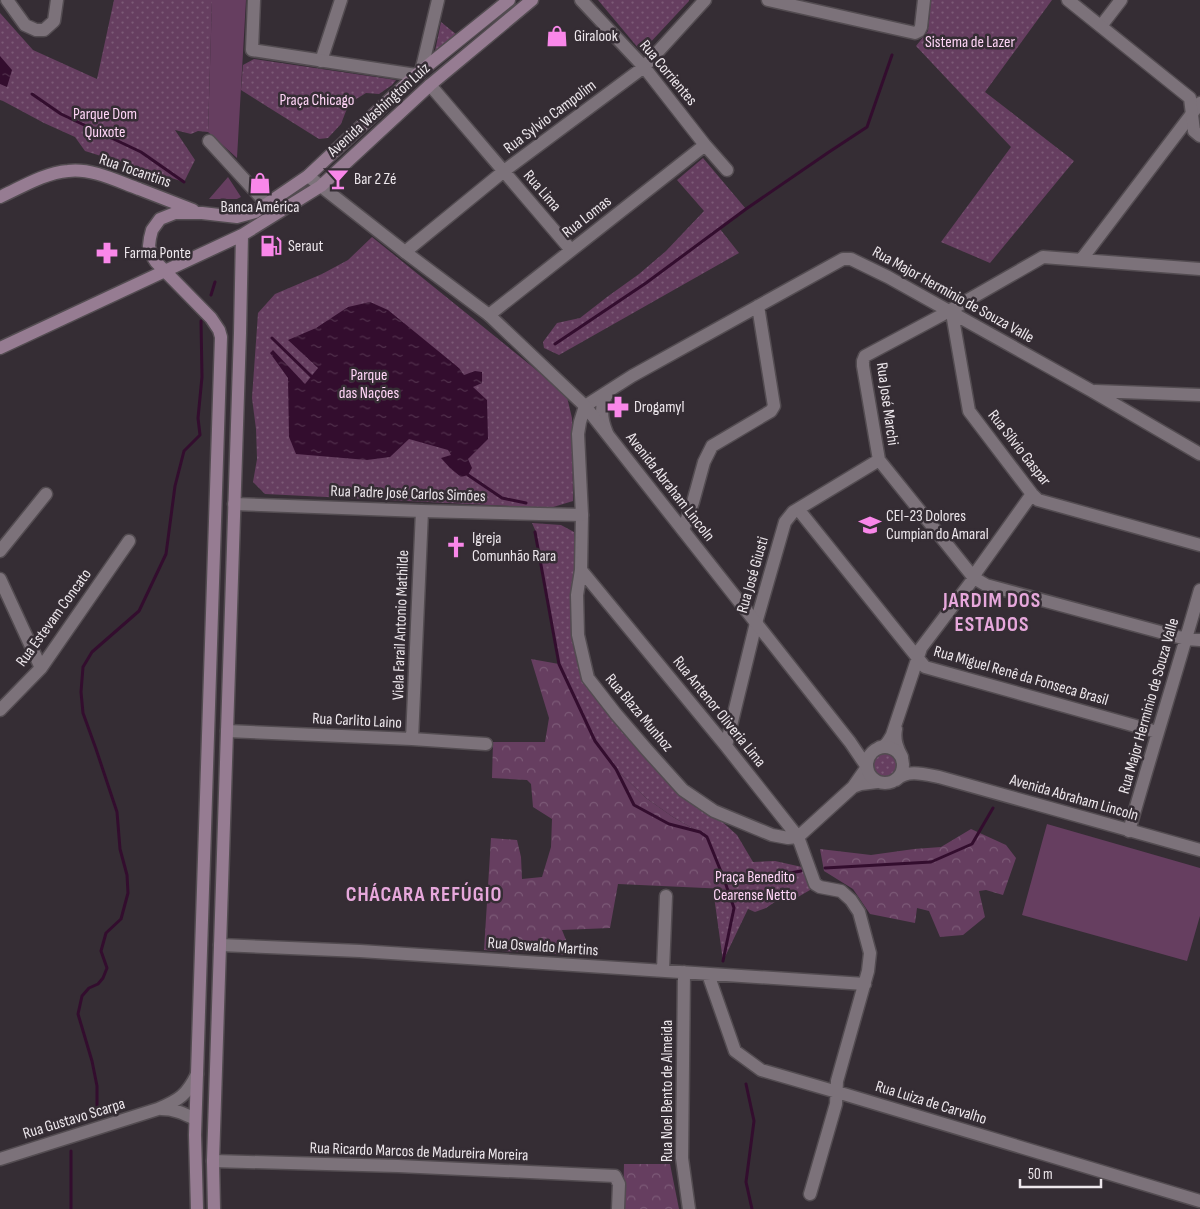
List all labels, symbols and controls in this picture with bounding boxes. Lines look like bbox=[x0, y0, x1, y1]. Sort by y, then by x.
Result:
shop icon: Giralook bbox=[544, 23, 570, 49]
place label: Giralook bbox=[574, 27, 618, 46]
park label: Sistema de Lazer bbox=[925, 33, 1015, 52]
street label: Rua Corrientes bbox=[635, 36, 701, 110]
street label: Avenida Washington Luiz bbox=[323, 59, 434, 162]
street label: Rua Sylvio Campolim bbox=[500, 76, 600, 158]
park label: Praça Chicago bbox=[279, 91, 355, 110]
park label: Parque Dom Quixote bbox=[73, 105, 137, 142]
street label: Rua Tocantins bbox=[97, 150, 174, 192]
bar icon: Bar 2 Zé bbox=[325, 166, 351, 192]
street label: Rua Lima bbox=[519, 167, 565, 215]
shop icon: Banca América bbox=[247, 170, 273, 196]
place label: Bar 2 Zé bbox=[354, 170, 396, 189]
street label: Rua Lomas bbox=[559, 192, 616, 242]
place label: Banca América bbox=[221, 198, 299, 217]
fuel station icon: Seraut bbox=[258, 233, 284, 259]
place label: Seraut bbox=[288, 237, 323, 256]
pharmacy icon: Farma Ponte bbox=[94, 240, 120, 266]
street label: Rua Major Herminio de Souza Valle bbox=[869, 243, 1037, 347]
place label: Farma Ponte bbox=[124, 244, 191, 263]
street label: Rua José Marchi bbox=[872, 361, 902, 447]
park label: Parque das Nações bbox=[339, 366, 400, 403]
pharmacy icon: Drogamyl bbox=[605, 394, 631, 420]
place label: Drogamyl bbox=[634, 398, 685, 417]
street label: Rua Sílvio Gaspar bbox=[983, 406, 1055, 490]
street label: Avenida Abraham Lincoln bbox=[621, 428, 718, 545]
street label: Rua Padre José Carlos Simões bbox=[330, 482, 486, 506]
place label: CEI-23 Dolores Cumpian do Amaral bbox=[886, 507, 989, 544]
school or university icon: CEI-23 Dolores Cumpian do Amaral bbox=[857, 512, 883, 538]
place label: Igreja Comunhão Rara bbox=[472, 529, 556, 566]
church icon: Igreja Comunhão Rara bbox=[443, 534, 469, 560]
street label: Rua José Giusti bbox=[733, 535, 773, 615]
street label: Viela Farail Antonio Mathilde bbox=[389, 550, 413, 700]
street label: Rua Estevam Concato bbox=[12, 566, 96, 670]
district label: JARDIM DOS ESTADOS bbox=[942, 588, 1041, 637]
street label: Rua Major Herminio de Souza Valle bbox=[1115, 616, 1183, 796]
street label: Rua Miguel Renê da Fonseca Brasil bbox=[931, 642, 1111, 710]
street label: Rua Antenor Oliveria Lima bbox=[669, 653, 769, 771]
street label: Rua Blaza Munhoz bbox=[601, 670, 677, 756]
street label: Rua Carlito Laino bbox=[312, 709, 402, 733]
street label: Avenida Abraham Lincoln bbox=[1007, 770, 1141, 825]
park label: Praça Benedito Cearense Netto bbox=[713, 868, 797, 905]
district label: CHÁCARA REFÚGIO bbox=[346, 882, 502, 907]
street label: Rua Oswaldo Martins bbox=[487, 934, 599, 960]
street label: Rua Noel Bento de Almeida bbox=[658, 1020, 677, 1162]
street label: Rua Luiza de Carvalho bbox=[873, 1077, 989, 1129]
street label: Rua Gustavo Scarpa bbox=[21, 1094, 127, 1144]
street label: Rua Ricardo Marcos de Madureira Moreira bbox=[309, 1139, 529, 1165]
scale bar bbox=[1020, 1156, 1101, 1188]
text: 50 m bbox=[1028, 1165, 1053, 1184]

